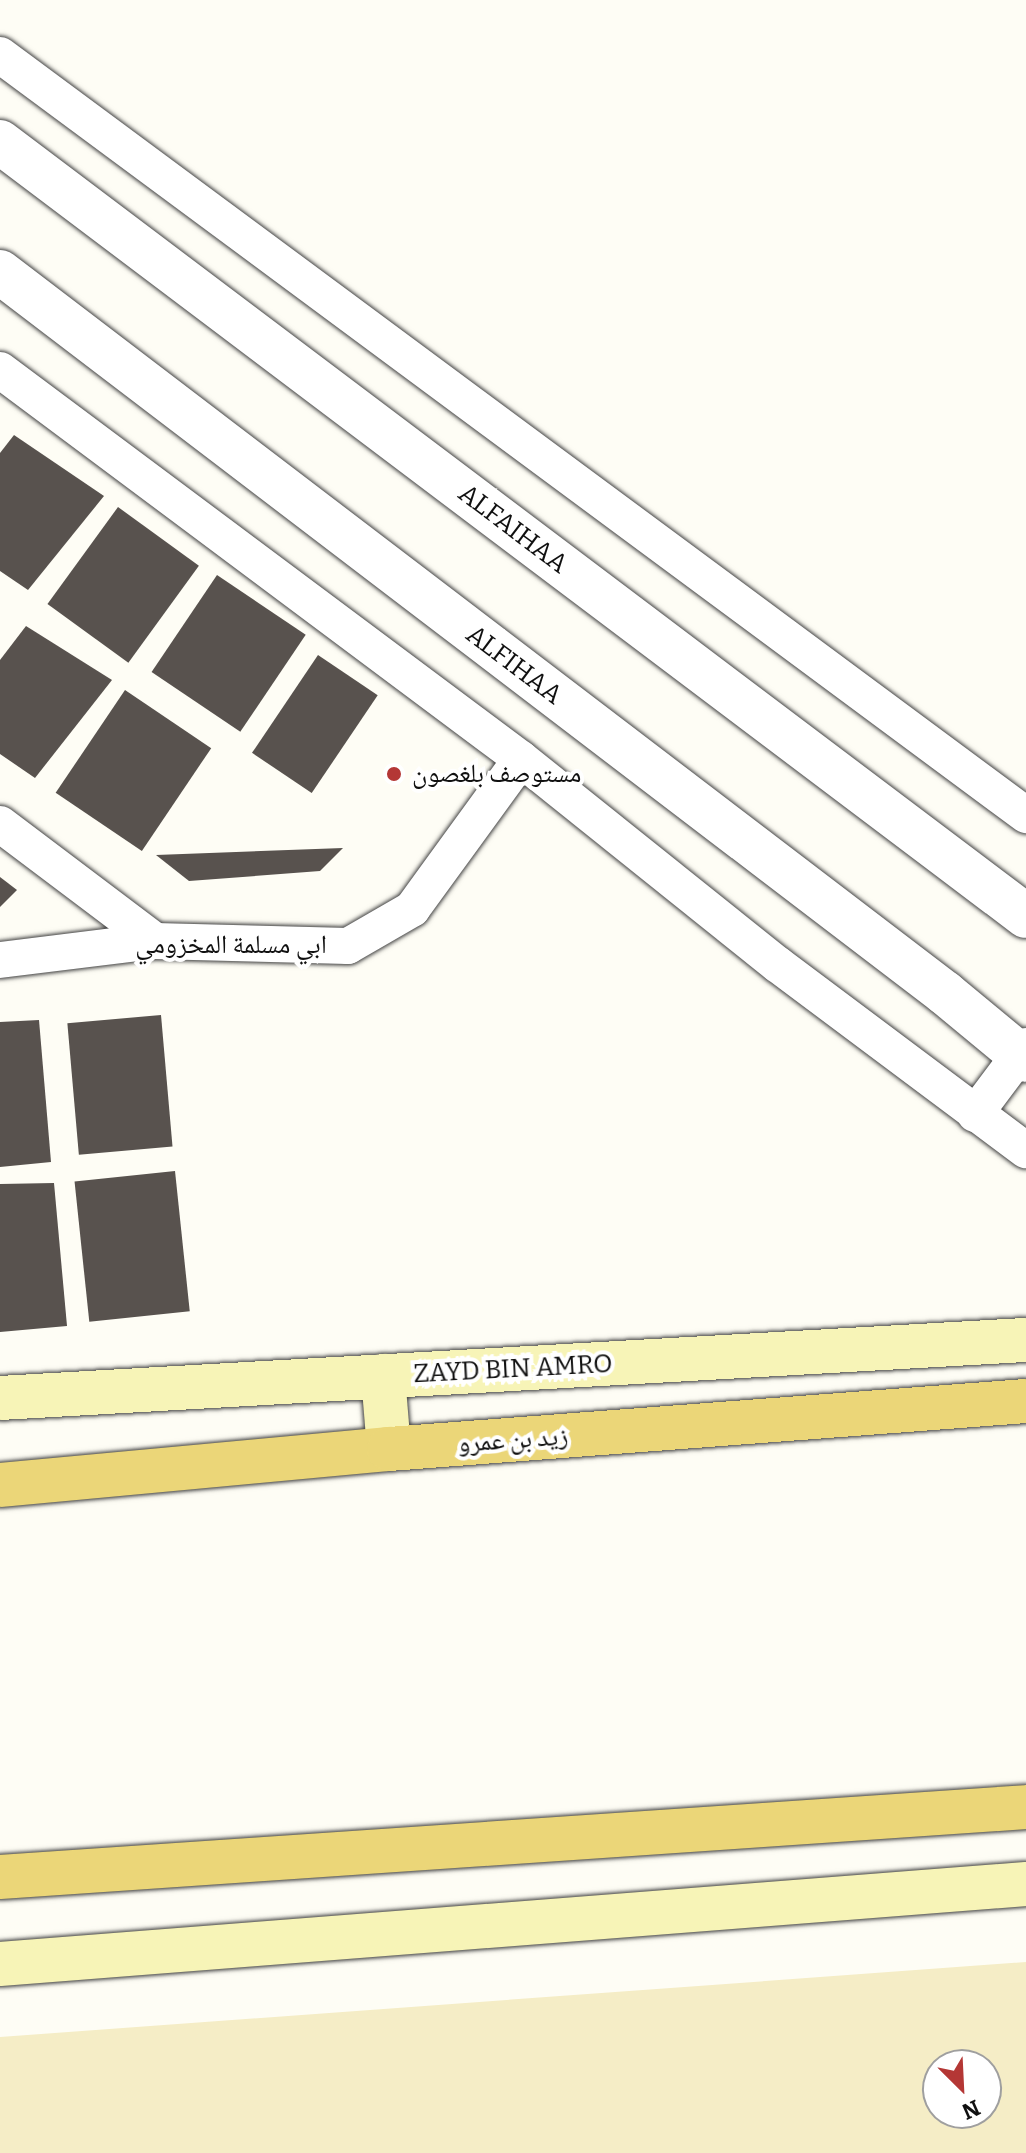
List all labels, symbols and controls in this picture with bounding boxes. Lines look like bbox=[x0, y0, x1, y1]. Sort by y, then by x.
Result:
street label: ALFAIHAA bbox=[452, 478, 574, 580]
street label: ALFIHAA bbox=[460, 619, 568, 711]
place label: مستوصف بلغصون bbox=[412, 758, 581, 790]
marker: مستوصف بلغصون bbox=[383, 763, 405, 785]
street label: ابي مسلمة المخزومي bbox=[135, 929, 327, 961]
street label: ZAYD BIN AMRO bbox=[413, 1348, 613, 1390]
street label: زيد بن عمرو bbox=[457, 1421, 569, 1459]
north arrow bbox=[922, 2049, 1002, 2129]
text: N bbox=[958, 2094, 984, 2125]

